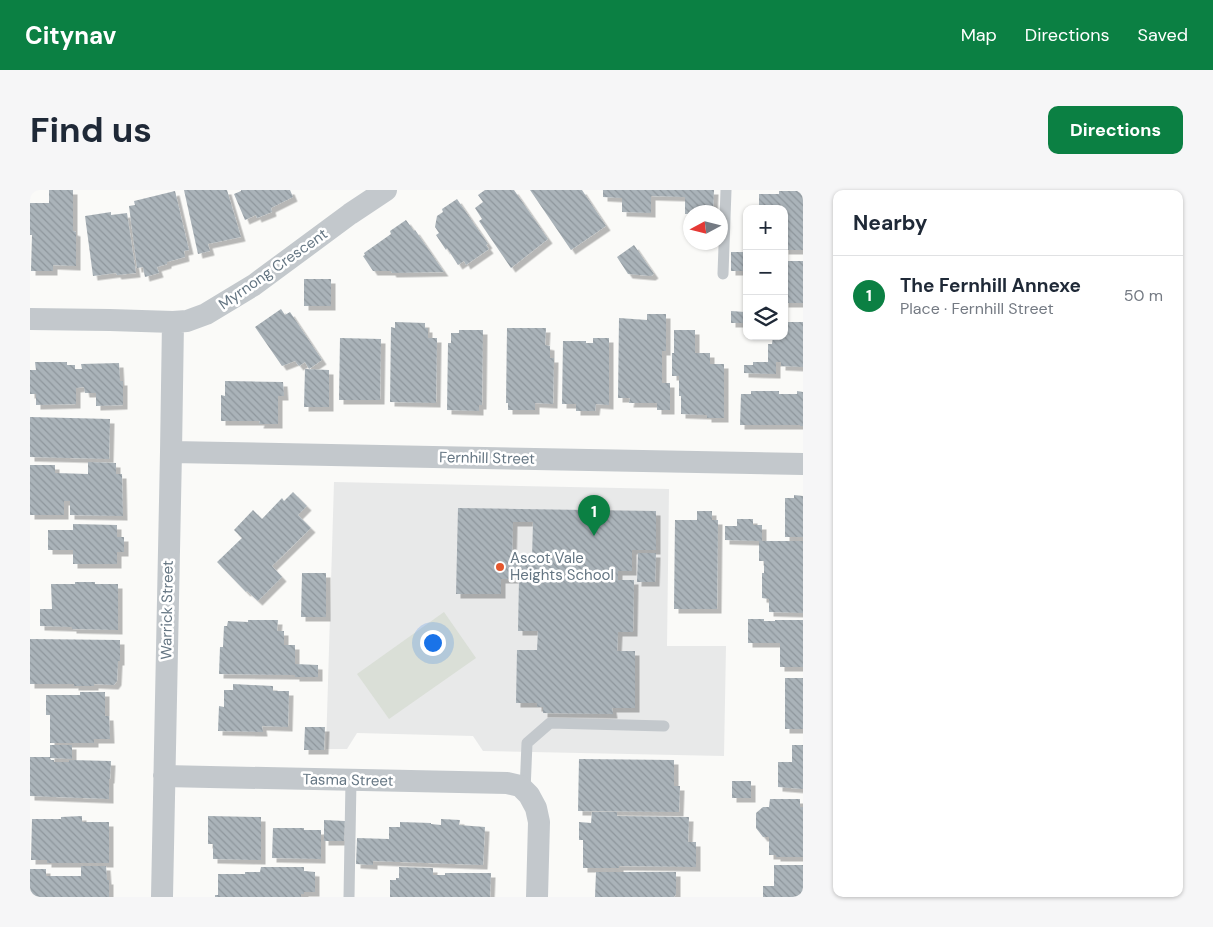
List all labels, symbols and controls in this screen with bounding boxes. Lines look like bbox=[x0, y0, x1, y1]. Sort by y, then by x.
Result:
text: Citynav bbox=[25, 20, 116, 51]
text: Map bbox=[961, 23, 997, 47]
text: Directions bbox=[1025, 23, 1110, 47]
text: Saved bbox=[1138, 23, 1188, 47]
button: Directions bbox=[1048, 106, 1183, 154]
text: Find us bbox=[30, 107, 152, 153]
north arrow bbox=[683, 205, 728, 250]
map controls bbox=[743, 205, 788, 340]
button: + bbox=[743, 205, 788, 250]
text: Nearby bbox=[853, 209, 927, 237]
street label: Myrnong Crescent bbox=[215, 224, 332, 314]
button: − bbox=[743, 250, 788, 295]
text: The Fernhill Annexe bbox=[900, 273, 1081, 298]
text: 1 bbox=[866, 285, 872, 306]
text: 50 m bbox=[1124, 285, 1163, 306]
button: layers bbox=[743, 295, 788, 340]
text: Place · Fernhill Street bbox=[900, 298, 1054, 319]
street label: Fernhill Street bbox=[439, 447, 535, 469]
pin: 1 bbox=[578, 495, 610, 536]
place label: Ascot Vale Heights School bbox=[510, 548, 614, 585]
street label: Warrick Street bbox=[156, 560, 178, 660]
marker: Ascot Vale Heights School bbox=[494, 561, 506, 573]
your location bbox=[420, 630, 446, 656]
street label: Tasma Street bbox=[302, 769, 394, 791]

